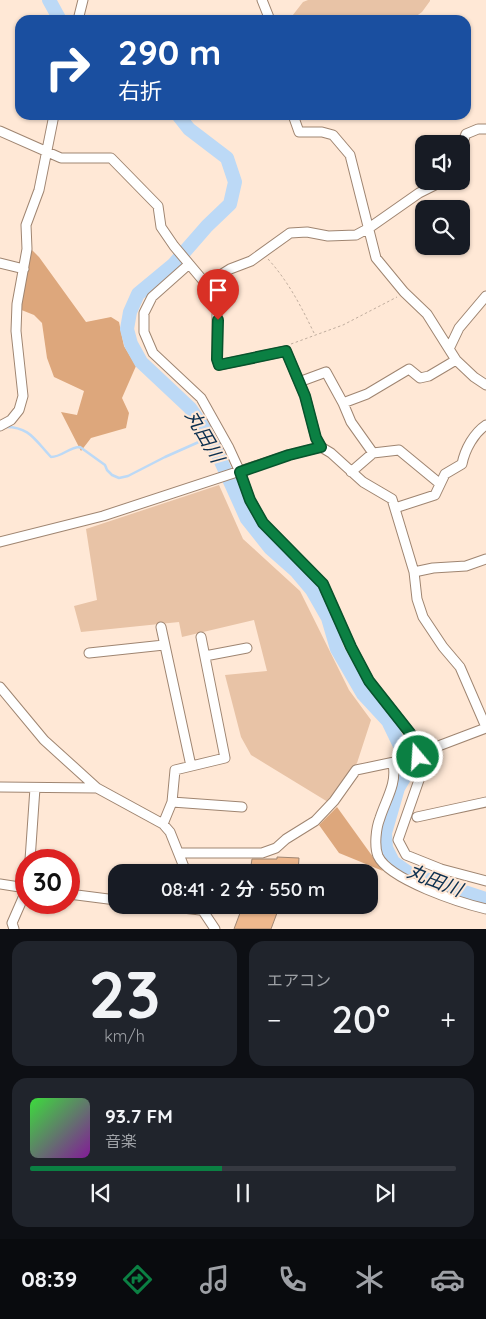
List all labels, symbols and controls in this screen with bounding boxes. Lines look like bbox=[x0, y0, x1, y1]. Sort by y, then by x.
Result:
text: 290 m bbox=[118, 30, 221, 74]
icon: right bbox=[35, 35, 100, 100]
text: 右折 bbox=[118, 77, 162, 105]
map controls bbox=[415, 135, 470, 255]
button: sound bbox=[415, 135, 470, 190]
button: search bbox=[415, 200, 470, 255]
pin bbox=[197, 269, 239, 320]
icon: arrive bbox=[204, 276, 232, 304]
water label: 丸田川 bbox=[180, 405, 231, 468]
position arrow bbox=[391, 730, 443, 782]
speed limit sign: 30 bbox=[15, 849, 80, 914]
water label: 丸田川 bbox=[404, 859, 468, 902]
text: 08:41 · 2 分 · 550 m bbox=[161, 877, 325, 901]
text: 23 bbox=[89, 953, 160, 1034]
text: エアコン bbox=[267, 970, 331, 990]
text: 20° bbox=[332, 995, 390, 1043]
text: − bbox=[267, 1002, 282, 1037]
text: + bbox=[440, 1002, 456, 1037]
text: km/h bbox=[104, 1026, 145, 1046]
text: 93.7 FM bbox=[105, 1104, 173, 1128]
text: 音楽 bbox=[105, 1131, 137, 1151]
icon: previous bbox=[87, 1179, 115, 1207]
icon: pause bbox=[229, 1179, 257, 1207]
icon: next bbox=[371, 1179, 399, 1207]
icon: directions bbox=[120, 1262, 155, 1297]
icon: music bbox=[197, 1262, 232, 1297]
icon: phone bbox=[275, 1262, 310, 1297]
icon: climate bbox=[352, 1262, 387, 1297]
icon: car bbox=[430, 1262, 465, 1297]
text: 08:39 bbox=[21, 1265, 77, 1293]

